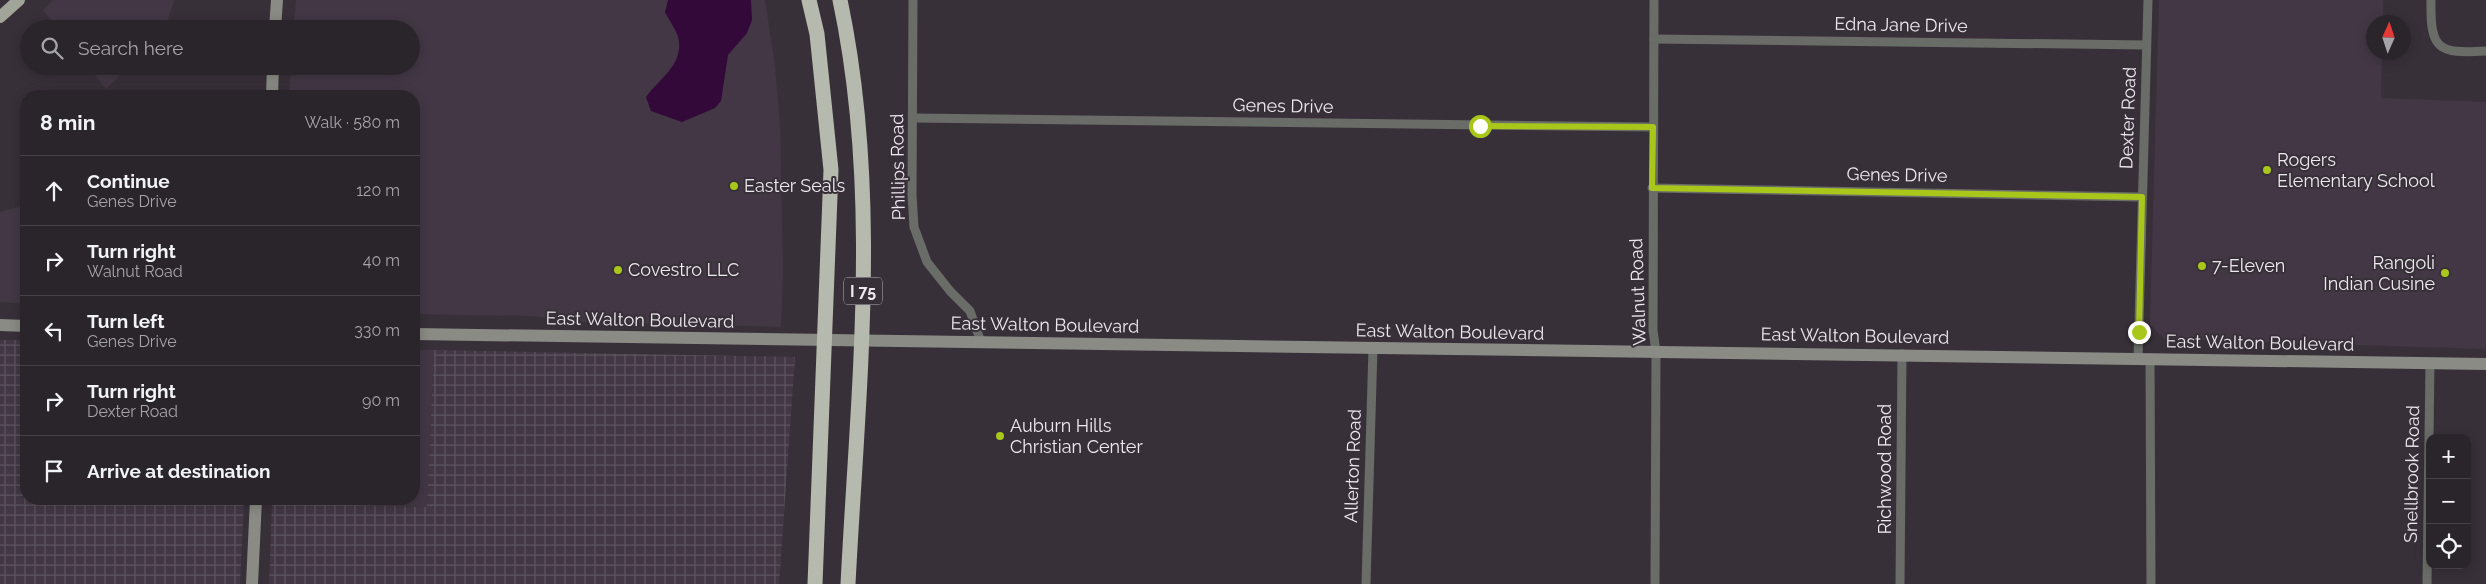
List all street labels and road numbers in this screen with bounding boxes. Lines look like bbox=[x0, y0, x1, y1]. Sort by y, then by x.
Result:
street label: Edna Jane Drive bbox=[1834, 13, 1968, 36]
street label: Dexter Road bbox=[2115, 67, 2140, 169]
street label: Genes Drive bbox=[1232, 94, 1334, 117]
street label: Phillips Road bbox=[886, 113, 909, 221]
street label: Genes Drive bbox=[1846, 163, 1948, 186]
street label: Walnut Road bbox=[1625, 238, 1650, 346]
road number: I 75 bbox=[844, 278, 882, 304]
street label: East Walton Boulevard bbox=[545, 307, 735, 332]
street label: East Walton Boulevard bbox=[950, 312, 1140, 337]
street label: East Walton Boulevard bbox=[1355, 319, 1545, 344]
street label: East Walton Boulevard bbox=[1760, 323, 1950, 348]
street label: East Walton Boulevard bbox=[2165, 330, 2355, 355]
street label: Richwood Road bbox=[1874, 404, 1895, 534]
street label: Snellbrook Road bbox=[2400, 405, 2423, 543]
street label: Allerton Road bbox=[1340, 409, 1365, 523]

